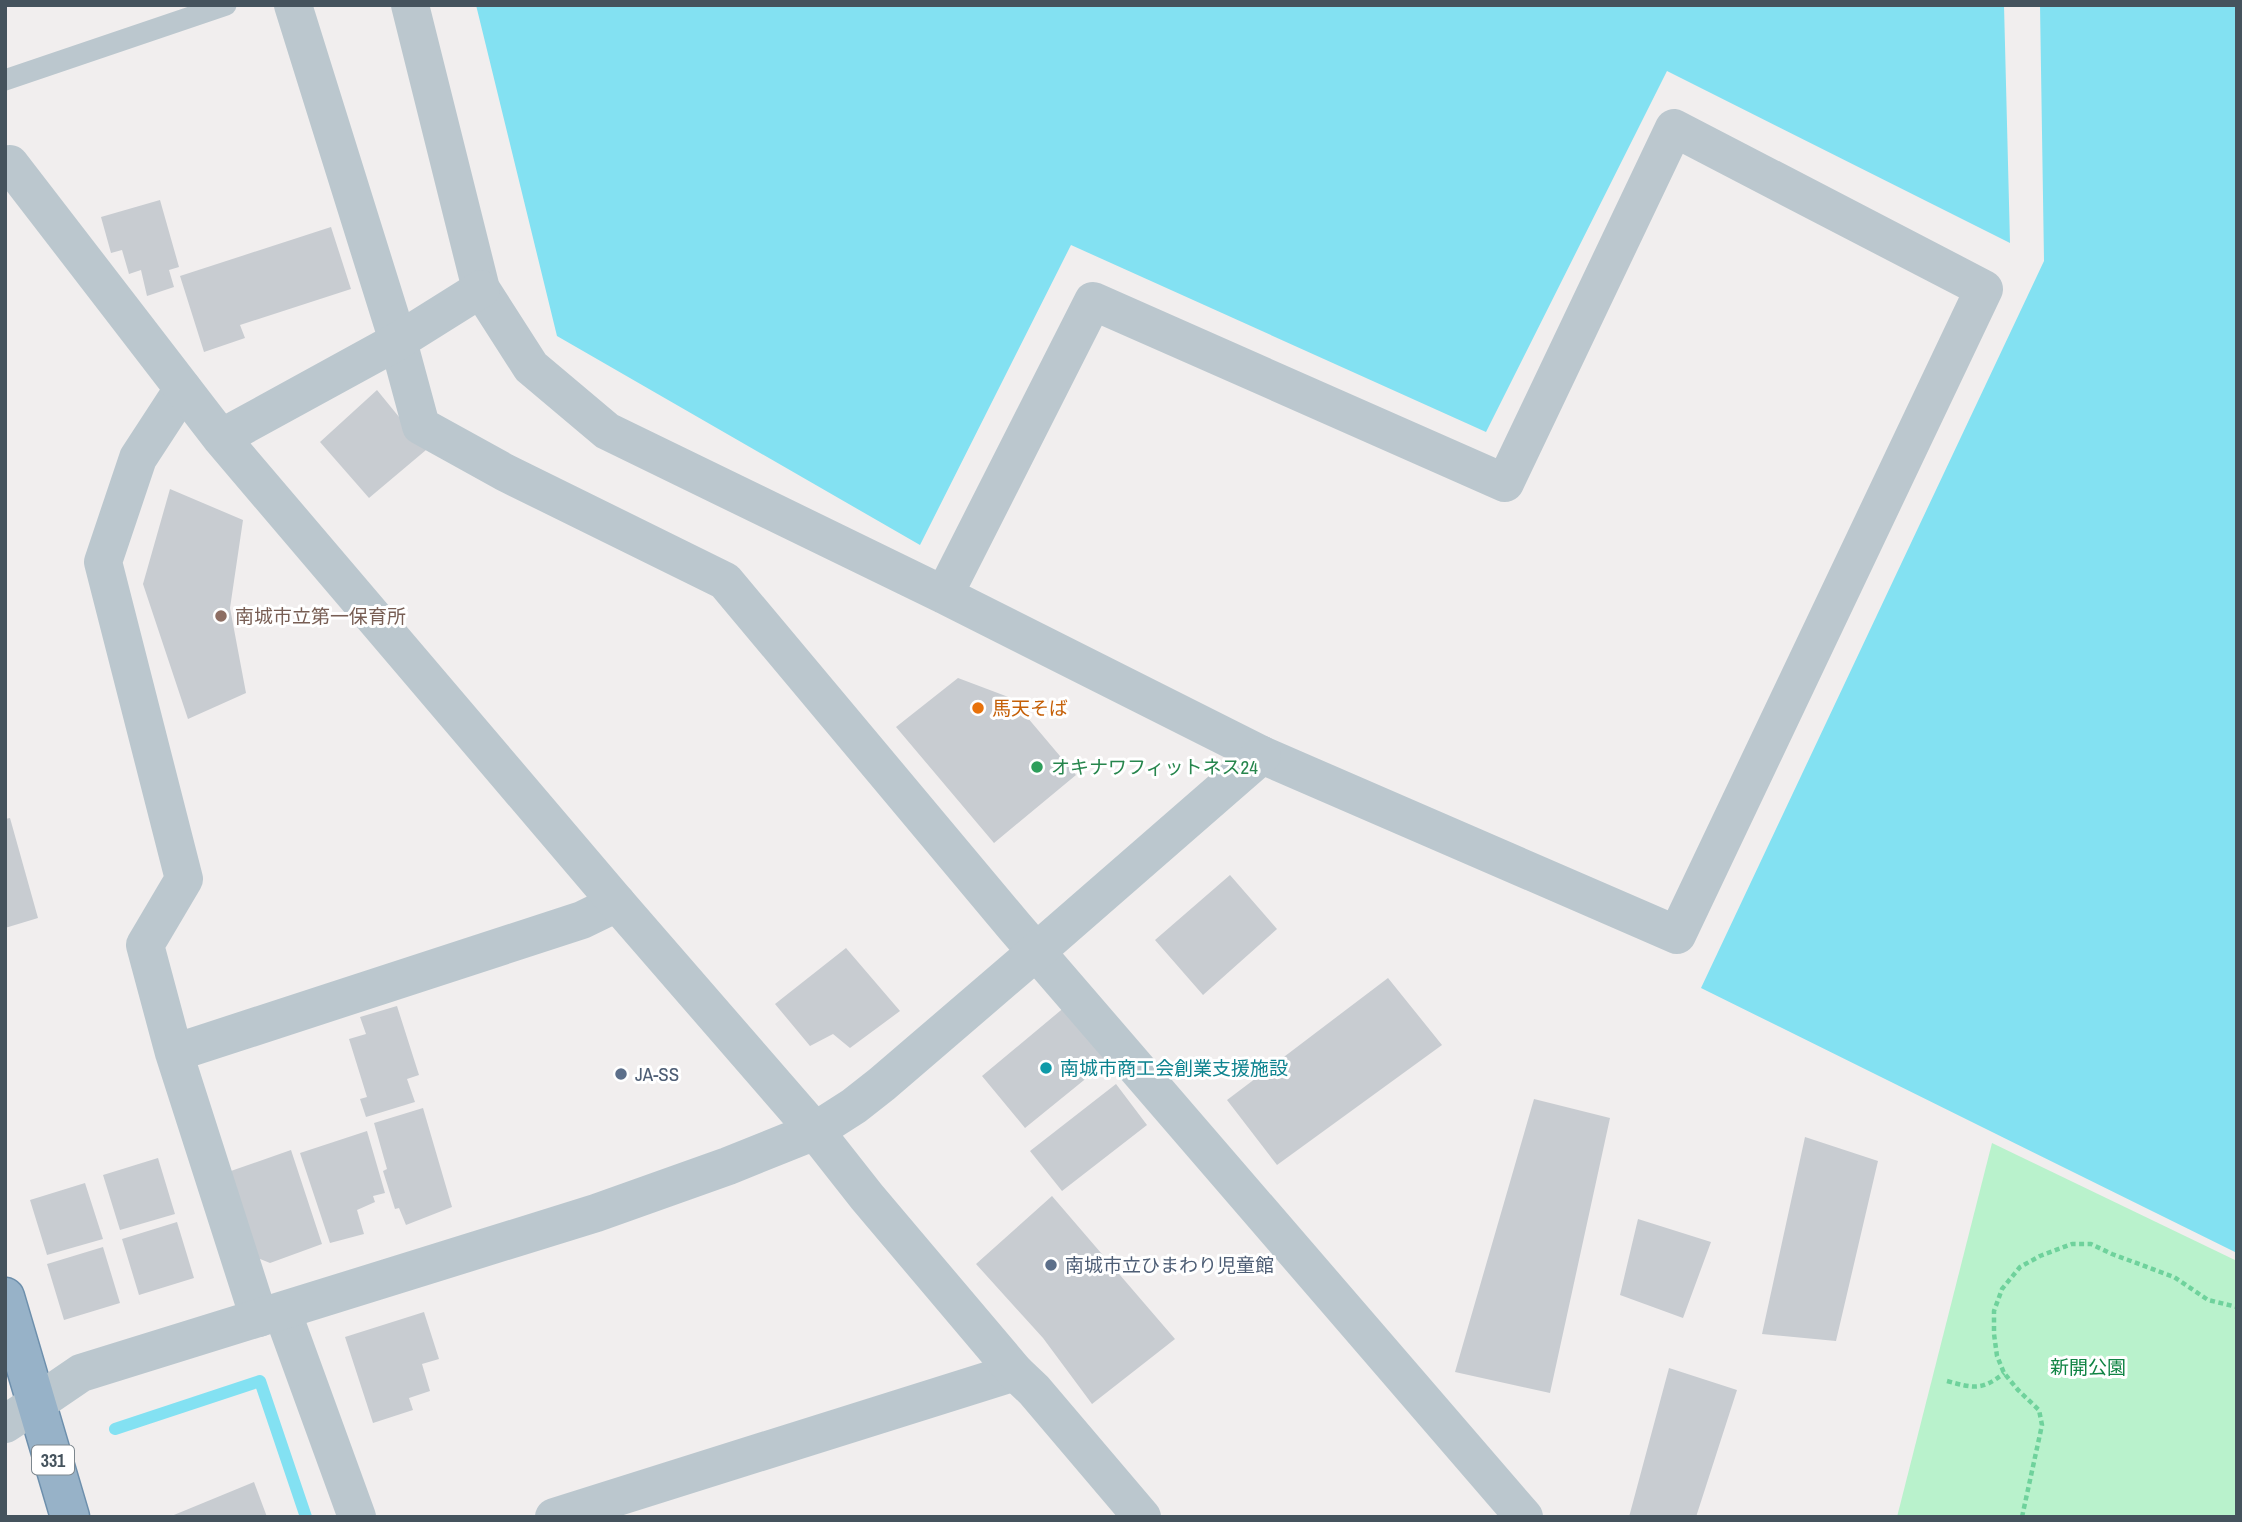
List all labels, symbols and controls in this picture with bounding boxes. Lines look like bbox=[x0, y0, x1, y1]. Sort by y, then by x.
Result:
place label: 南城市立第一保育所 bbox=[235, 603, 406, 629]
marker: 南城市立第一保育所 bbox=[213, 608, 229, 624]
place label: 馬天そば bbox=[992, 695, 1068, 721]
marker: 馬天そば bbox=[970, 700, 986, 716]
place label: オキナワフィットネス24 bbox=[1051, 754, 1258, 780]
marker: オキナワフィットネス24 bbox=[1029, 759, 1045, 775]
place label: 南城市商工会創業支援施設 bbox=[1060, 1055, 1288, 1081]
marker: 南城市商工会創業支援施設 bbox=[1038, 1060, 1054, 1076]
place label: JA-SS bbox=[635, 1061, 679, 1087]
marker: JA-SS bbox=[613, 1066, 629, 1082]
place label: 南城市立ひまわり児童館 bbox=[1065, 1252, 1274, 1278]
marker: 南城市立ひまわり児童館 bbox=[1043, 1257, 1059, 1273]
park label: 新開公園 bbox=[2050, 1354, 2126, 1380]
road number: 331 bbox=[32, 1446, 74, 1475]

